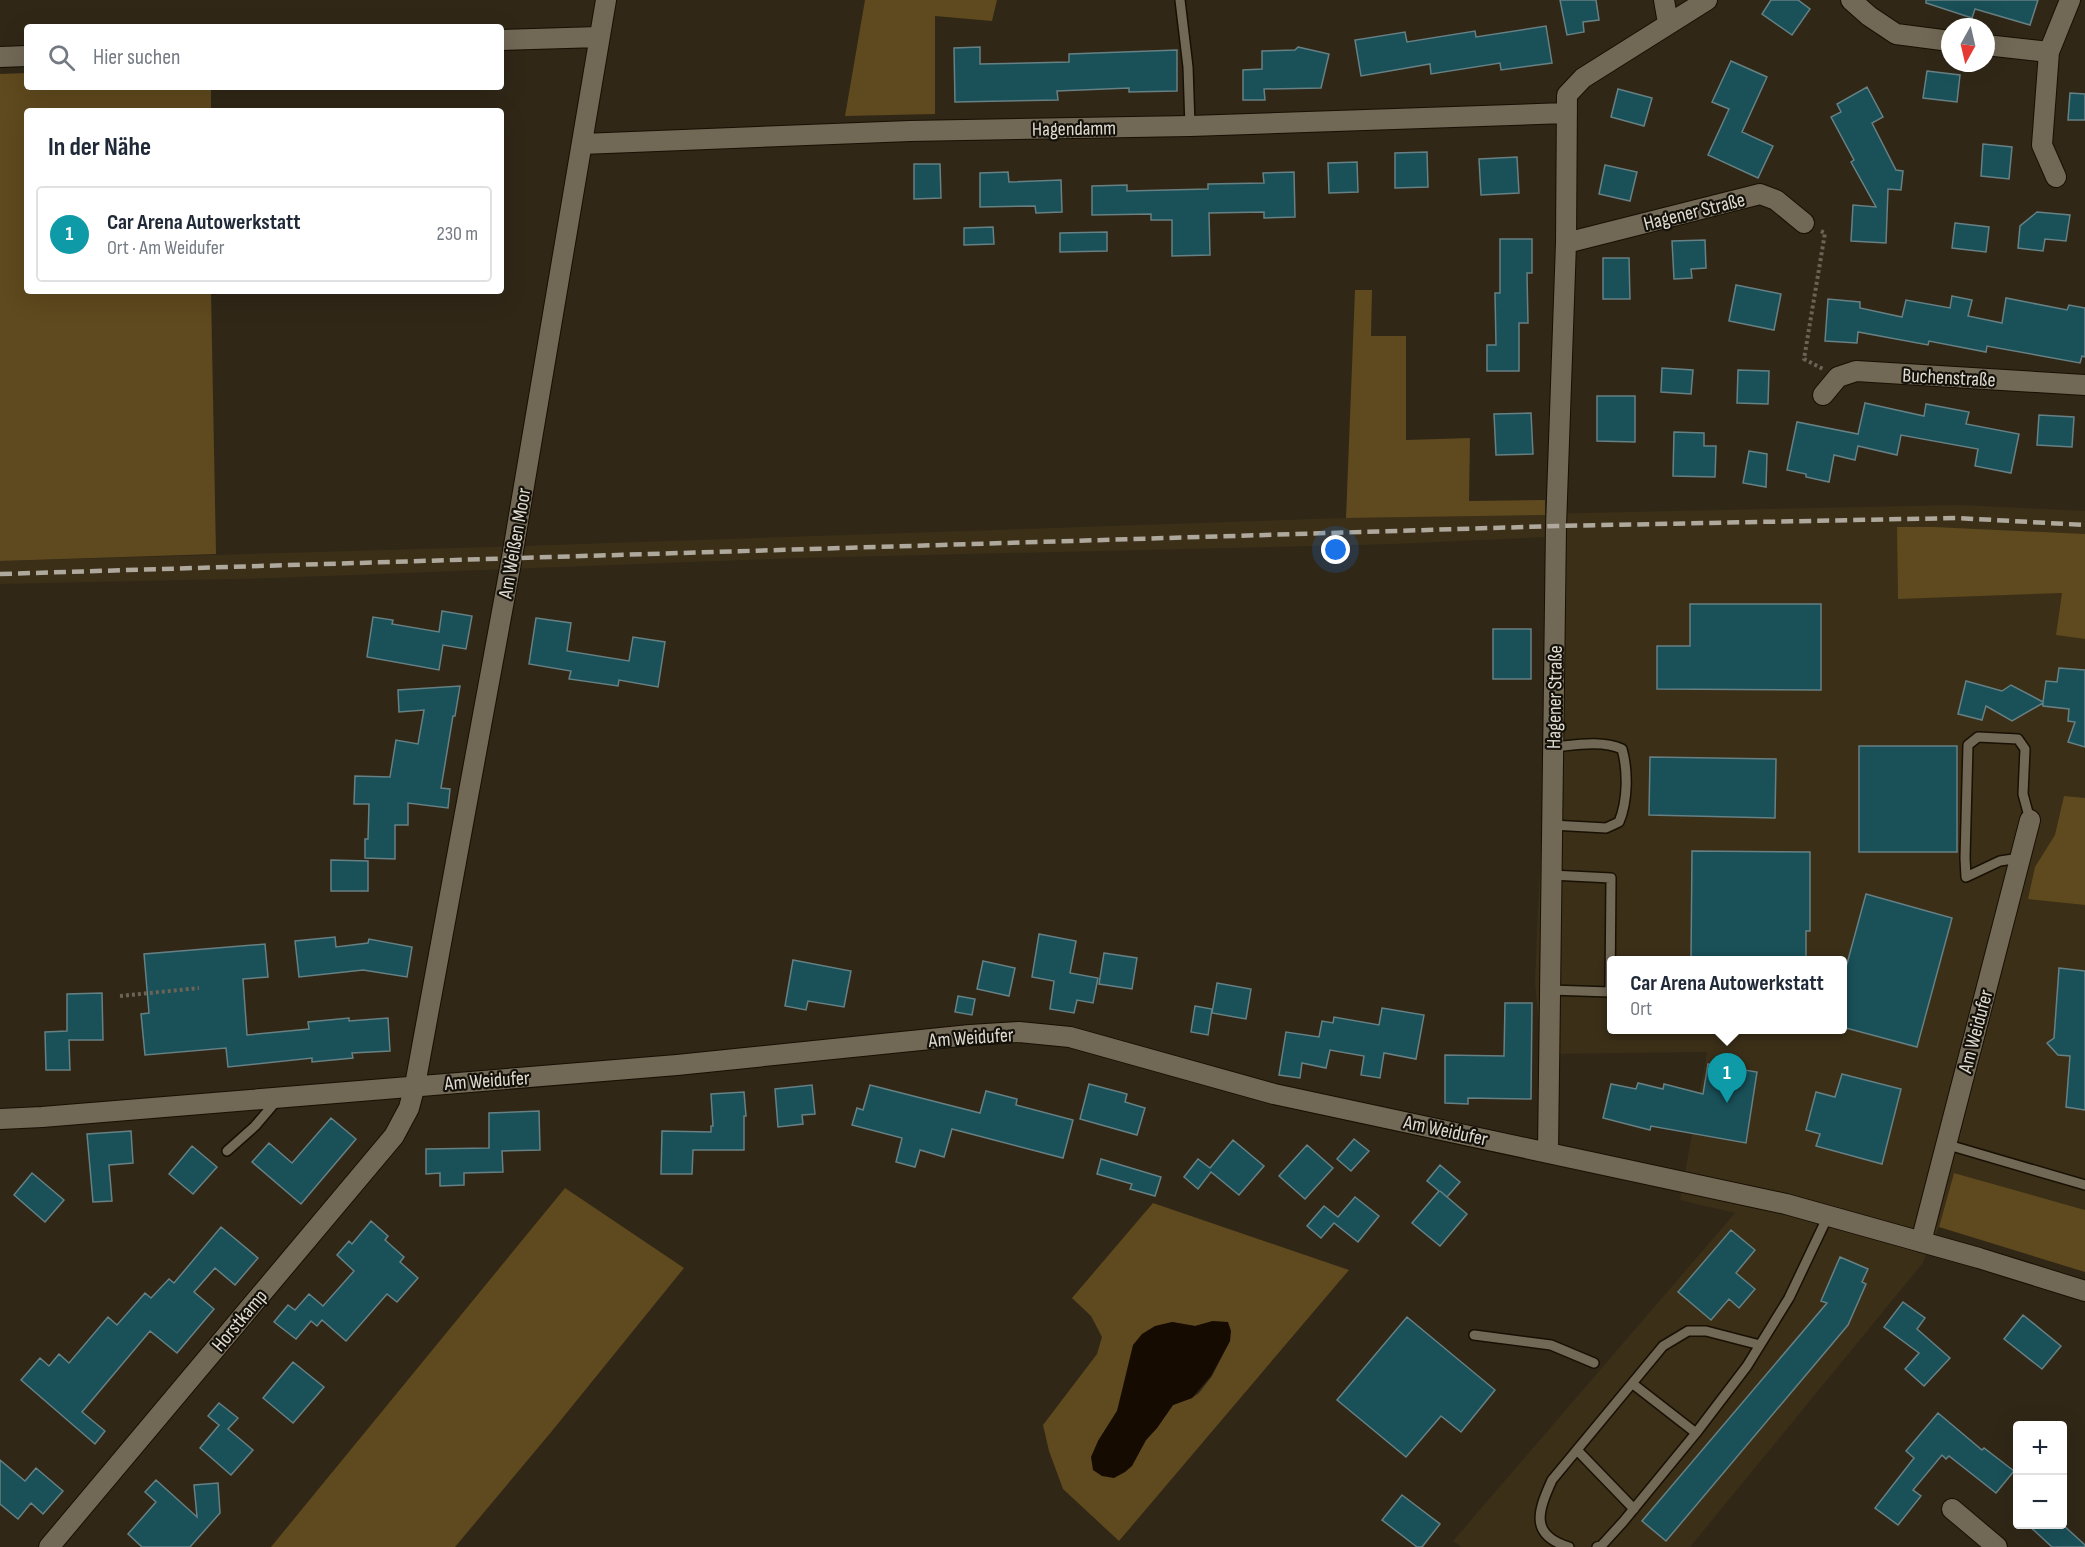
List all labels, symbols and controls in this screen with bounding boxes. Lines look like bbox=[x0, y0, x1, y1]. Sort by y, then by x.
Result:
north arrow bbox=[1941, 18, 1995, 72]
search box bbox=[24, 24, 504, 90]
icon: search bbox=[45, 41, 78, 74]
text: Hier suchen bbox=[93, 44, 181, 71]
street label: Hagendamm bbox=[1032, 116, 1116, 142]
text: In der Nähe bbox=[48, 132, 151, 163]
street label: Hagener Straße bbox=[1641, 188, 1747, 236]
text: Car Arena Autowerkstatt bbox=[107, 209, 300, 236]
text: 1 bbox=[66, 222, 73, 246]
text: 230 m bbox=[436, 222, 478, 246]
text: Ort · Am Weidufer bbox=[107, 236, 225, 260]
street label: Buchenstraße bbox=[1902, 364, 1996, 392]
street label: Am Weißen Moor bbox=[493, 486, 537, 601]
your location bbox=[1321, 535, 1350, 564]
street label: Hagener Straße bbox=[1542, 645, 1568, 749]
popup bbox=[1607, 956, 1847, 1034]
text: Car Arena Autowerkstatt bbox=[1630, 970, 1824, 997]
street label: Am Weidufer bbox=[1953, 987, 1999, 1076]
text: Ort bbox=[1630, 997, 1652, 1021]
street label: Am Weidufer bbox=[927, 1023, 1015, 1053]
pin: 1 bbox=[1708, 1054, 1746, 1103]
street label: Am Weidufer bbox=[443, 1066, 531, 1096]
street label: Am Weidufer bbox=[1401, 1110, 1490, 1152]
street label: Horstkamp bbox=[207, 1285, 273, 1357]
map controls bbox=[2013, 1421, 2067, 1529]
button: + bbox=[2013, 1421, 2067, 1475]
button: − bbox=[2013, 1475, 2067, 1529]

